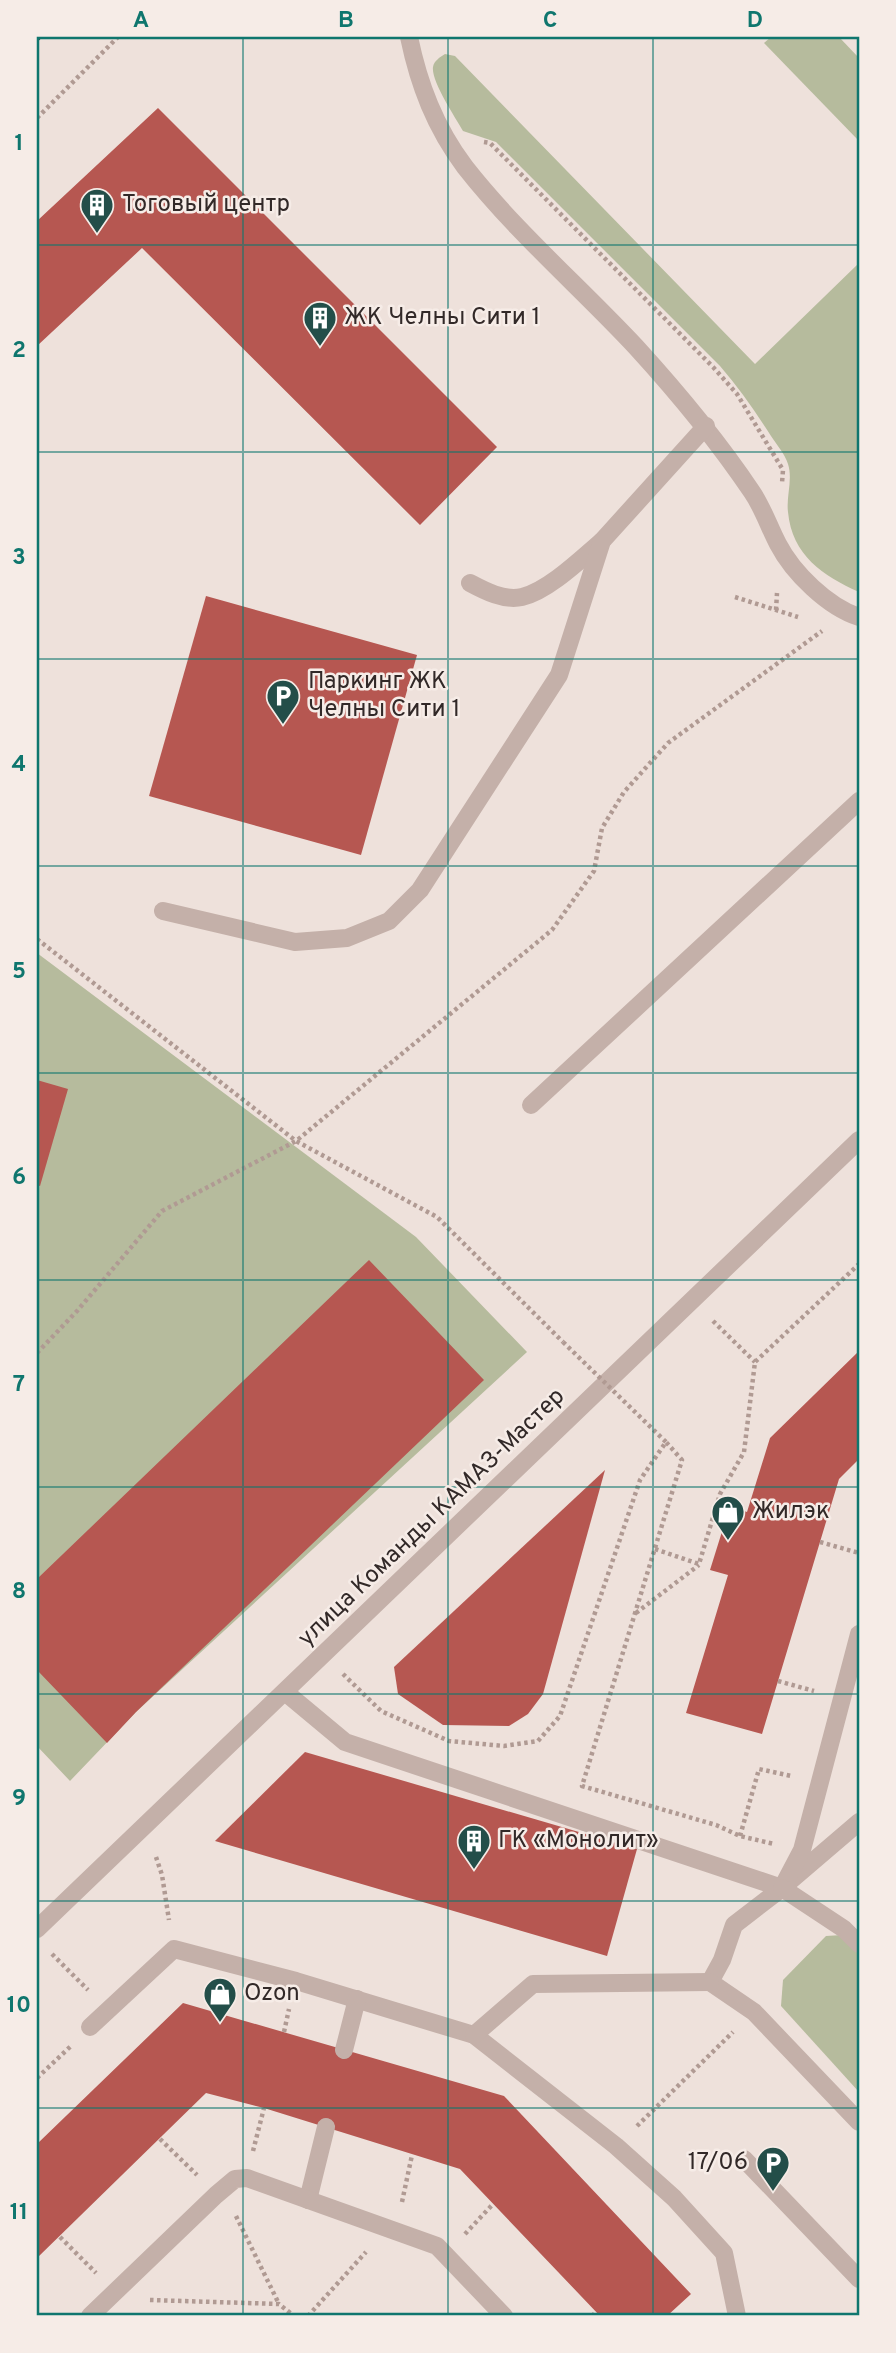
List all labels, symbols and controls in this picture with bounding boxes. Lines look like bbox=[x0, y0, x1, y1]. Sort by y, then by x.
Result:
text: A bbox=[133, 7, 149, 36]
text: B bbox=[338, 7, 354, 36]
text: C bbox=[543, 7, 557, 36]
text: D bbox=[747, 7, 763, 36]
text: 1 bbox=[14, 130, 24, 159]
building icon: Тоговый центр bbox=[78, 186, 116, 235]
place label: Тоговый центр bbox=[122, 190, 290, 220]
building icon: ЖК Челны Сити 1 bbox=[301, 299, 339, 348]
place label: ЖК Челны Сити 1 bbox=[344, 303, 541, 333]
text: 2 bbox=[12, 337, 26, 366]
text: 3 bbox=[12, 544, 26, 573]
place label: Паркинг ЖК Челны Сити 1 bbox=[308, 667, 460, 725]
parking icon: Паркинг ЖК Челны Сити 1 bbox=[264, 677, 302, 726]
text: 4 bbox=[12, 751, 26, 780]
text: 5 bbox=[12, 958, 26, 987]
text: 6 bbox=[12, 1164, 26, 1193]
text: 7 bbox=[13, 1371, 25, 1400]
street label: улица Команды КАМАЗ-Мастер bbox=[292, 1382, 572, 1654]
shop icon: Жилэк bbox=[709, 1493, 747, 1542]
place label: Жилэк bbox=[752, 1497, 830, 1527]
text: 8 bbox=[12, 1578, 26, 1607]
text: 9 bbox=[12, 1785, 26, 1814]
building icon: ГК «Монолит» bbox=[455, 1822, 493, 1871]
place label: ГК «Монолит» bbox=[498, 1826, 659, 1856]
shop icon: Ozon bbox=[201, 1975, 239, 2024]
place label: Ozon bbox=[244, 1979, 300, 2009]
text: 10 bbox=[7, 1992, 31, 2021]
parking icon: 17/06 bbox=[754, 2144, 792, 2193]
place label: 17/06 bbox=[688, 2148, 748, 2178]
text: 11 bbox=[10, 2199, 28, 2228]

